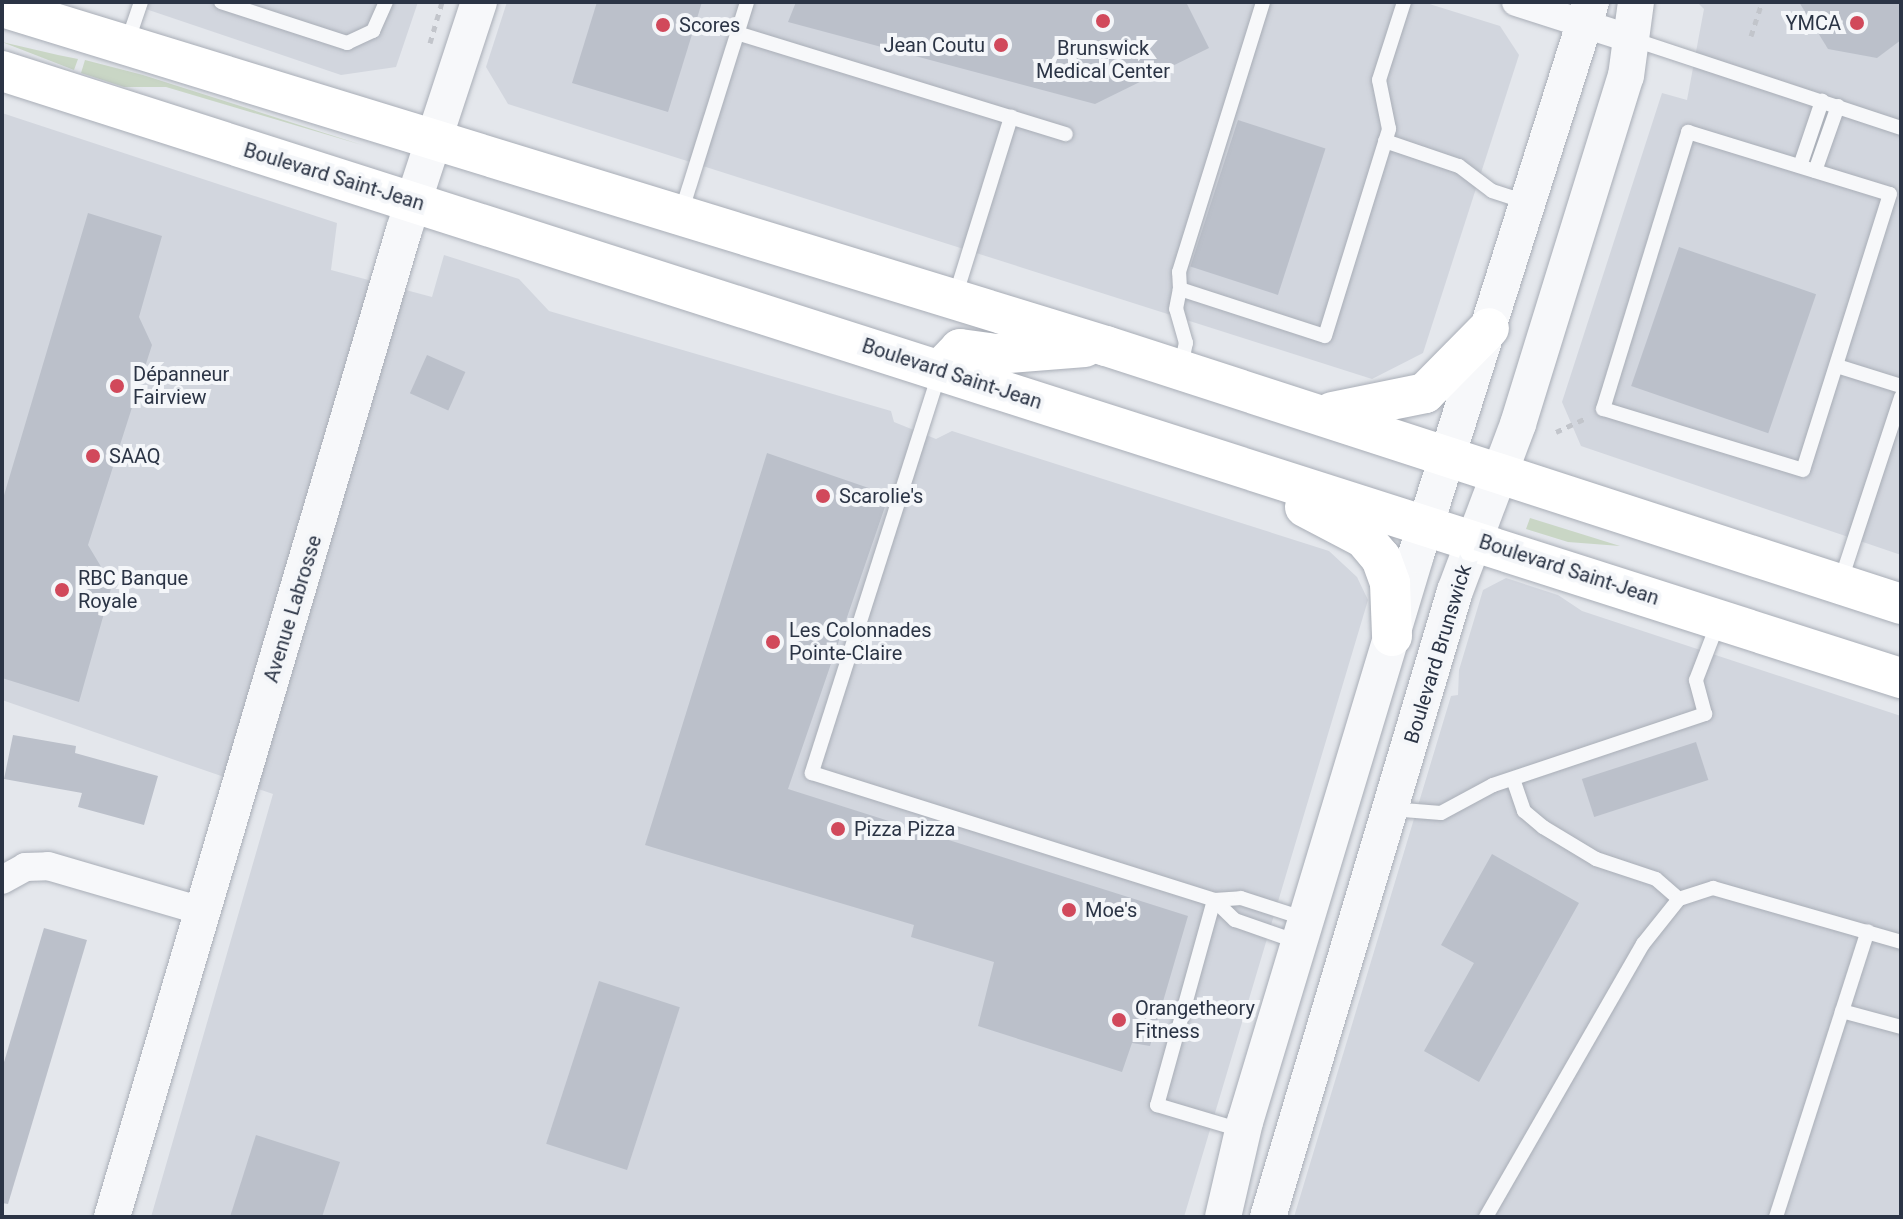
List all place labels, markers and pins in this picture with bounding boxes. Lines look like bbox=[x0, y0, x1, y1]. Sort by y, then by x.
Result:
marker: Brunswick Medical Center bbox=[1092, 10, 1114, 32]
place label: YMCA bbox=[1785, 11, 1841, 35]
place label: Scores bbox=[679, 13, 740, 37]
marker: YMCA bbox=[1848, 14, 1866, 32]
marker: Scores bbox=[654, 16, 672, 34]
place label: Jean Coutu bbox=[883, 33, 985, 57]
marker: Jean Coutu bbox=[992, 36, 1010, 54]
place label: Brunswick Medical Center bbox=[1036, 36, 1170, 83]
place label: Dépanneur Fairview bbox=[133, 362, 229, 409]
marker: Dépanneur Fairview bbox=[108, 377, 126, 395]
place label: SAAQ bbox=[109, 444, 161, 468]
marker: SAAQ bbox=[84, 447, 102, 465]
place label: Scarolie's bbox=[839, 484, 923, 508]
marker: Scarolie's bbox=[814, 487, 832, 505]
place label: RBC Banque Royale bbox=[78, 566, 188, 613]
marker: RBC Banque Royale bbox=[53, 581, 71, 599]
place label: Les Colonnades Pointe-Claire bbox=[789, 618, 932, 665]
marker: Les Colonnades Pointe-Claire bbox=[764, 633, 782, 651]
place label: Pizza Pizza bbox=[854, 817, 955, 841]
marker: Pizza Pizza bbox=[829, 820, 847, 838]
place label: Moe's bbox=[1085, 898, 1137, 922]
marker: Moe's bbox=[1060, 901, 1078, 919]
place label: Orangetheory Fitness bbox=[1135, 996, 1255, 1043]
marker: Orangetheory Fitness bbox=[1110, 1011, 1128, 1029]

